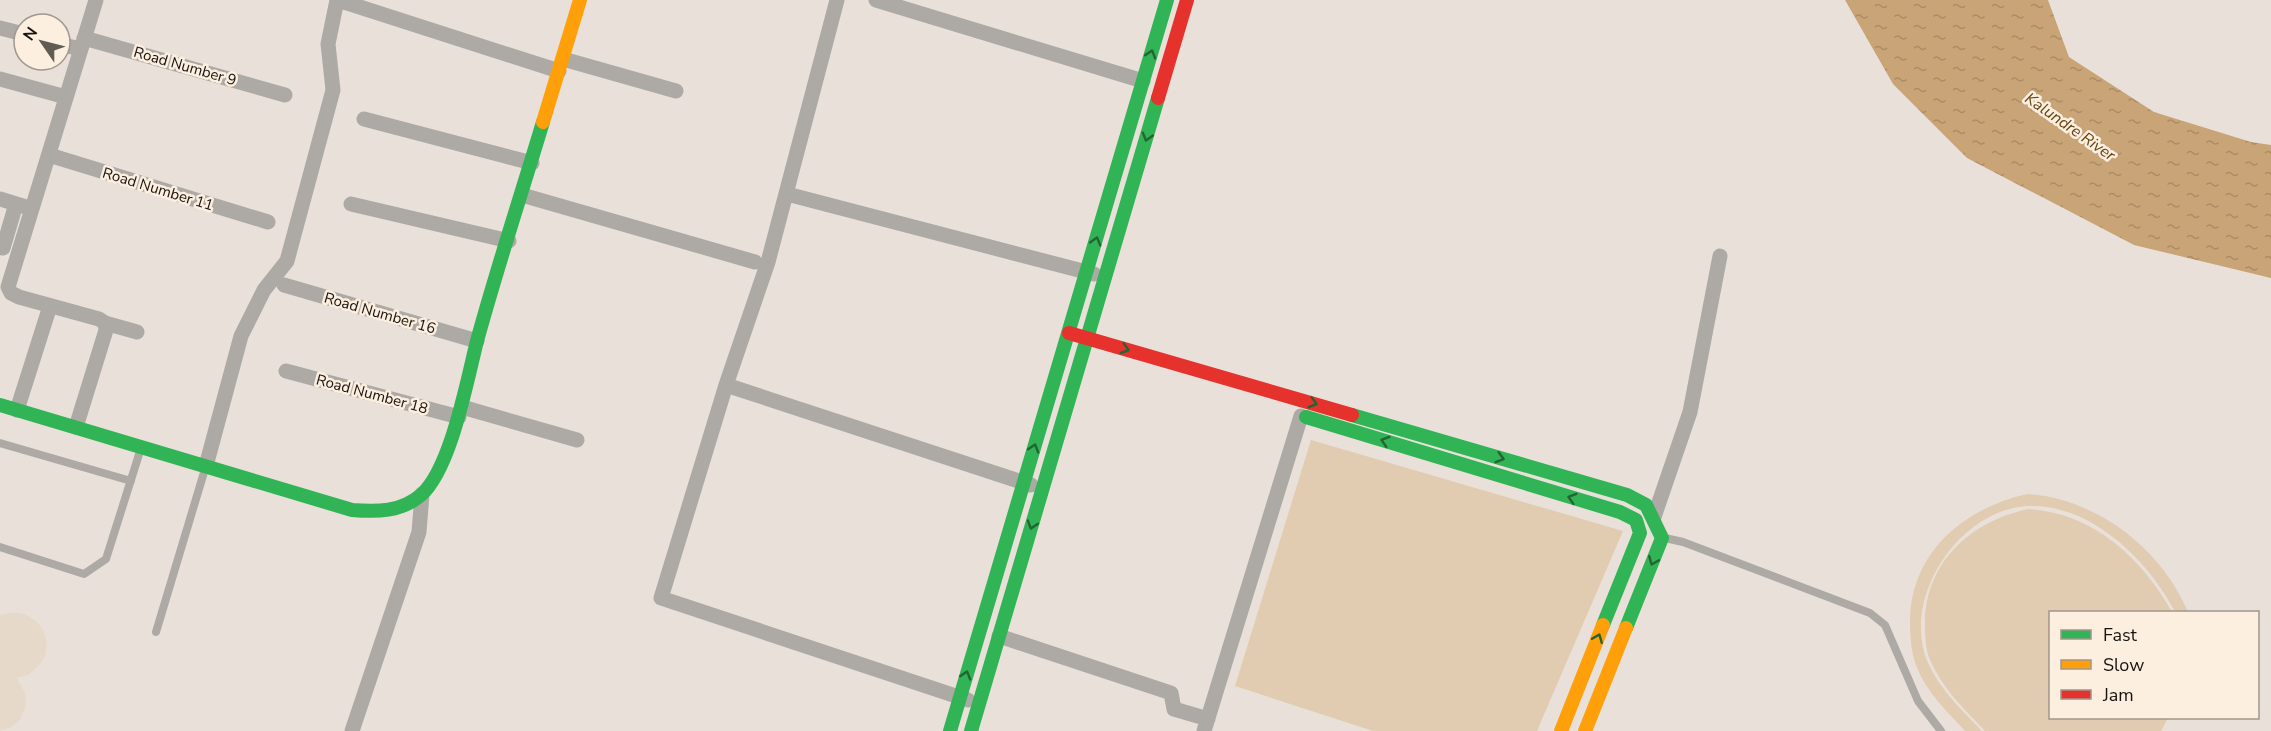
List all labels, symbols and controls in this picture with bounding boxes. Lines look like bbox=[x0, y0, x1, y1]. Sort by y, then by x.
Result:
north arrow bbox=[12, 12, 72, 72]
text: N bbox=[18, 23, 43, 45]
street label: Road Number 9 bbox=[131, 42, 239, 90]
one-way arrow bbox=[1144, 49, 1156, 60]
water label: Kalundre River bbox=[2020, 88, 2121, 167]
one-way arrow bbox=[1142, 131, 1154, 142]
street label: Road Number 11 bbox=[100, 163, 216, 215]
one-way arrow bbox=[1089, 236, 1101, 247]
street label: Road Number 16 bbox=[322, 288, 438, 338]
one-way arrow bbox=[1119, 342, 1130, 354]
street label: Road Number 18 bbox=[314, 369, 430, 419]
one-way arrow bbox=[1307, 396, 1317, 408]
one-way arrow bbox=[1380, 436, 1391, 448]
one-way arrow bbox=[1027, 443, 1039, 454]
one-way arrow bbox=[1494, 451, 1505, 463]
one-way arrow bbox=[1567, 493, 1578, 505]
one-way arrow bbox=[1027, 519, 1039, 530]
one-way arrow bbox=[1648, 555, 1660, 566]
legend bbox=[2049, 611, 2259, 719]
text: Fast bbox=[2103, 623, 2138, 647]
one-way arrow bbox=[1591, 633, 1603, 644]
text: Slow bbox=[2103, 653, 2144, 677]
one-way arrow bbox=[959, 670, 971, 681]
text: Jam bbox=[2102, 683, 2134, 707]

